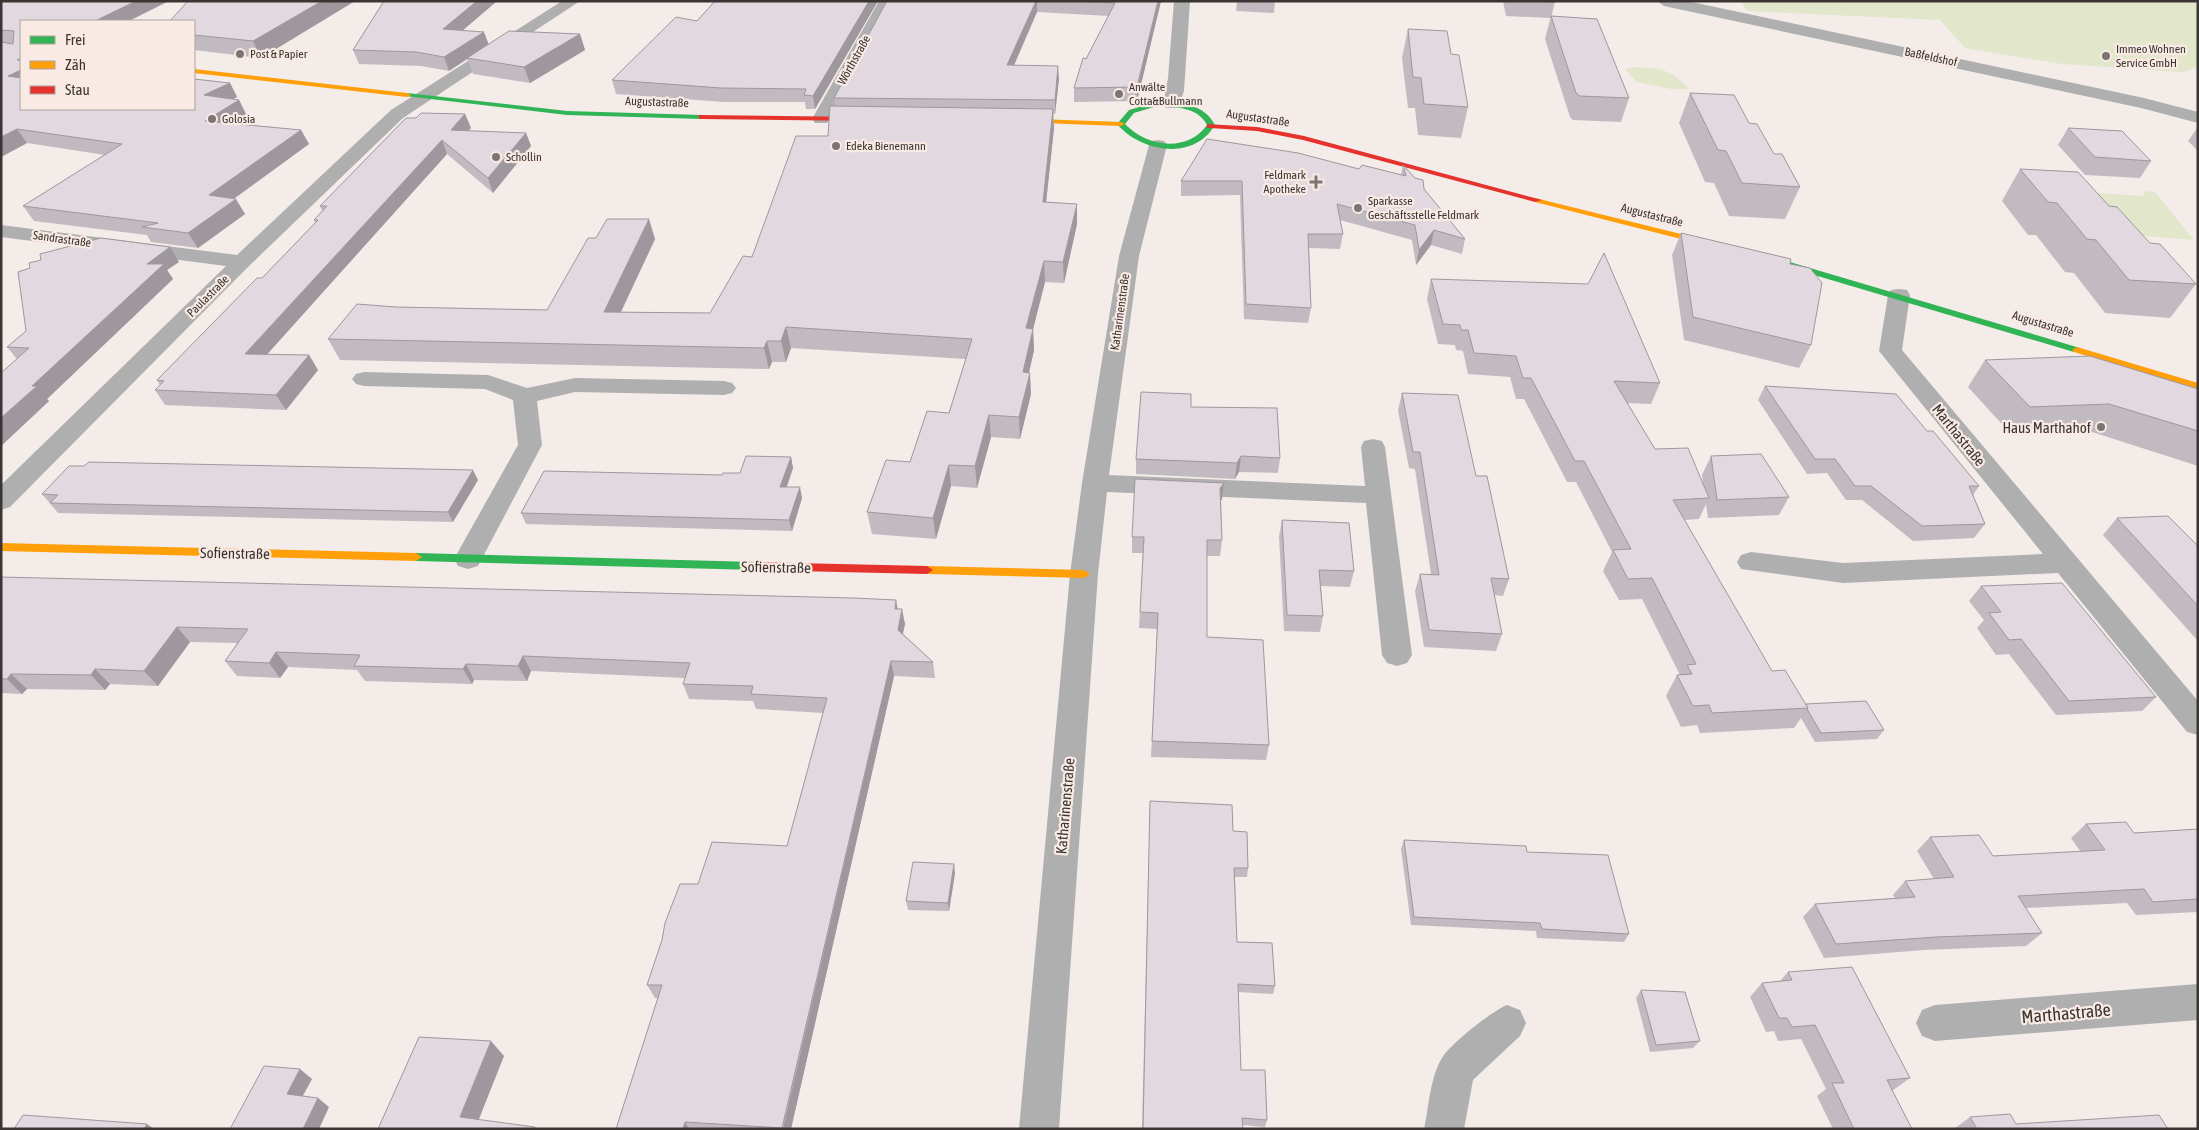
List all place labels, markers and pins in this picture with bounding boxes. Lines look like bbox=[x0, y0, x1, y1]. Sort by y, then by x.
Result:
place label: Immeo Wohnen Service GmbH bbox=[2116, 42, 2186, 70]
place label: Post & Papier bbox=[250, 47, 308, 61]
marker: Post & Papier bbox=[234, 48, 246, 60]
marker: Immeo Wohnen Service GmbH bbox=[2100, 50, 2112, 62]
place label: Anwälte Cotta&Bullmann bbox=[1129, 80, 1202, 108]
marker: Anwälte Cotta&Bullmann bbox=[1113, 88, 1125, 100]
place label: Golosia bbox=[222, 112, 255, 126]
marker: Golosia bbox=[206, 113, 218, 125]
place label: Edeka Bienemann bbox=[846, 139, 926, 153]
marker: Edeka Bienemann bbox=[830, 140, 842, 152]
place label: Schollin bbox=[506, 150, 542, 164]
marker: Schollin bbox=[490, 151, 502, 163]
place label: Feldmark Apotheke bbox=[1264, 168, 1307, 196]
marker: Feldmark Apotheke bbox=[1310, 176, 1322, 188]
place label: Sparkasse Geschäftsstelle Feldmark bbox=[1368, 194, 1480, 222]
marker: Sparkasse Geschäftsstelle Feldmark bbox=[1352, 202, 1364, 214]
place label: Haus Marthahof bbox=[2002, 419, 2091, 436]
marker: Haus Marthahof bbox=[2095, 421, 2107, 433]

